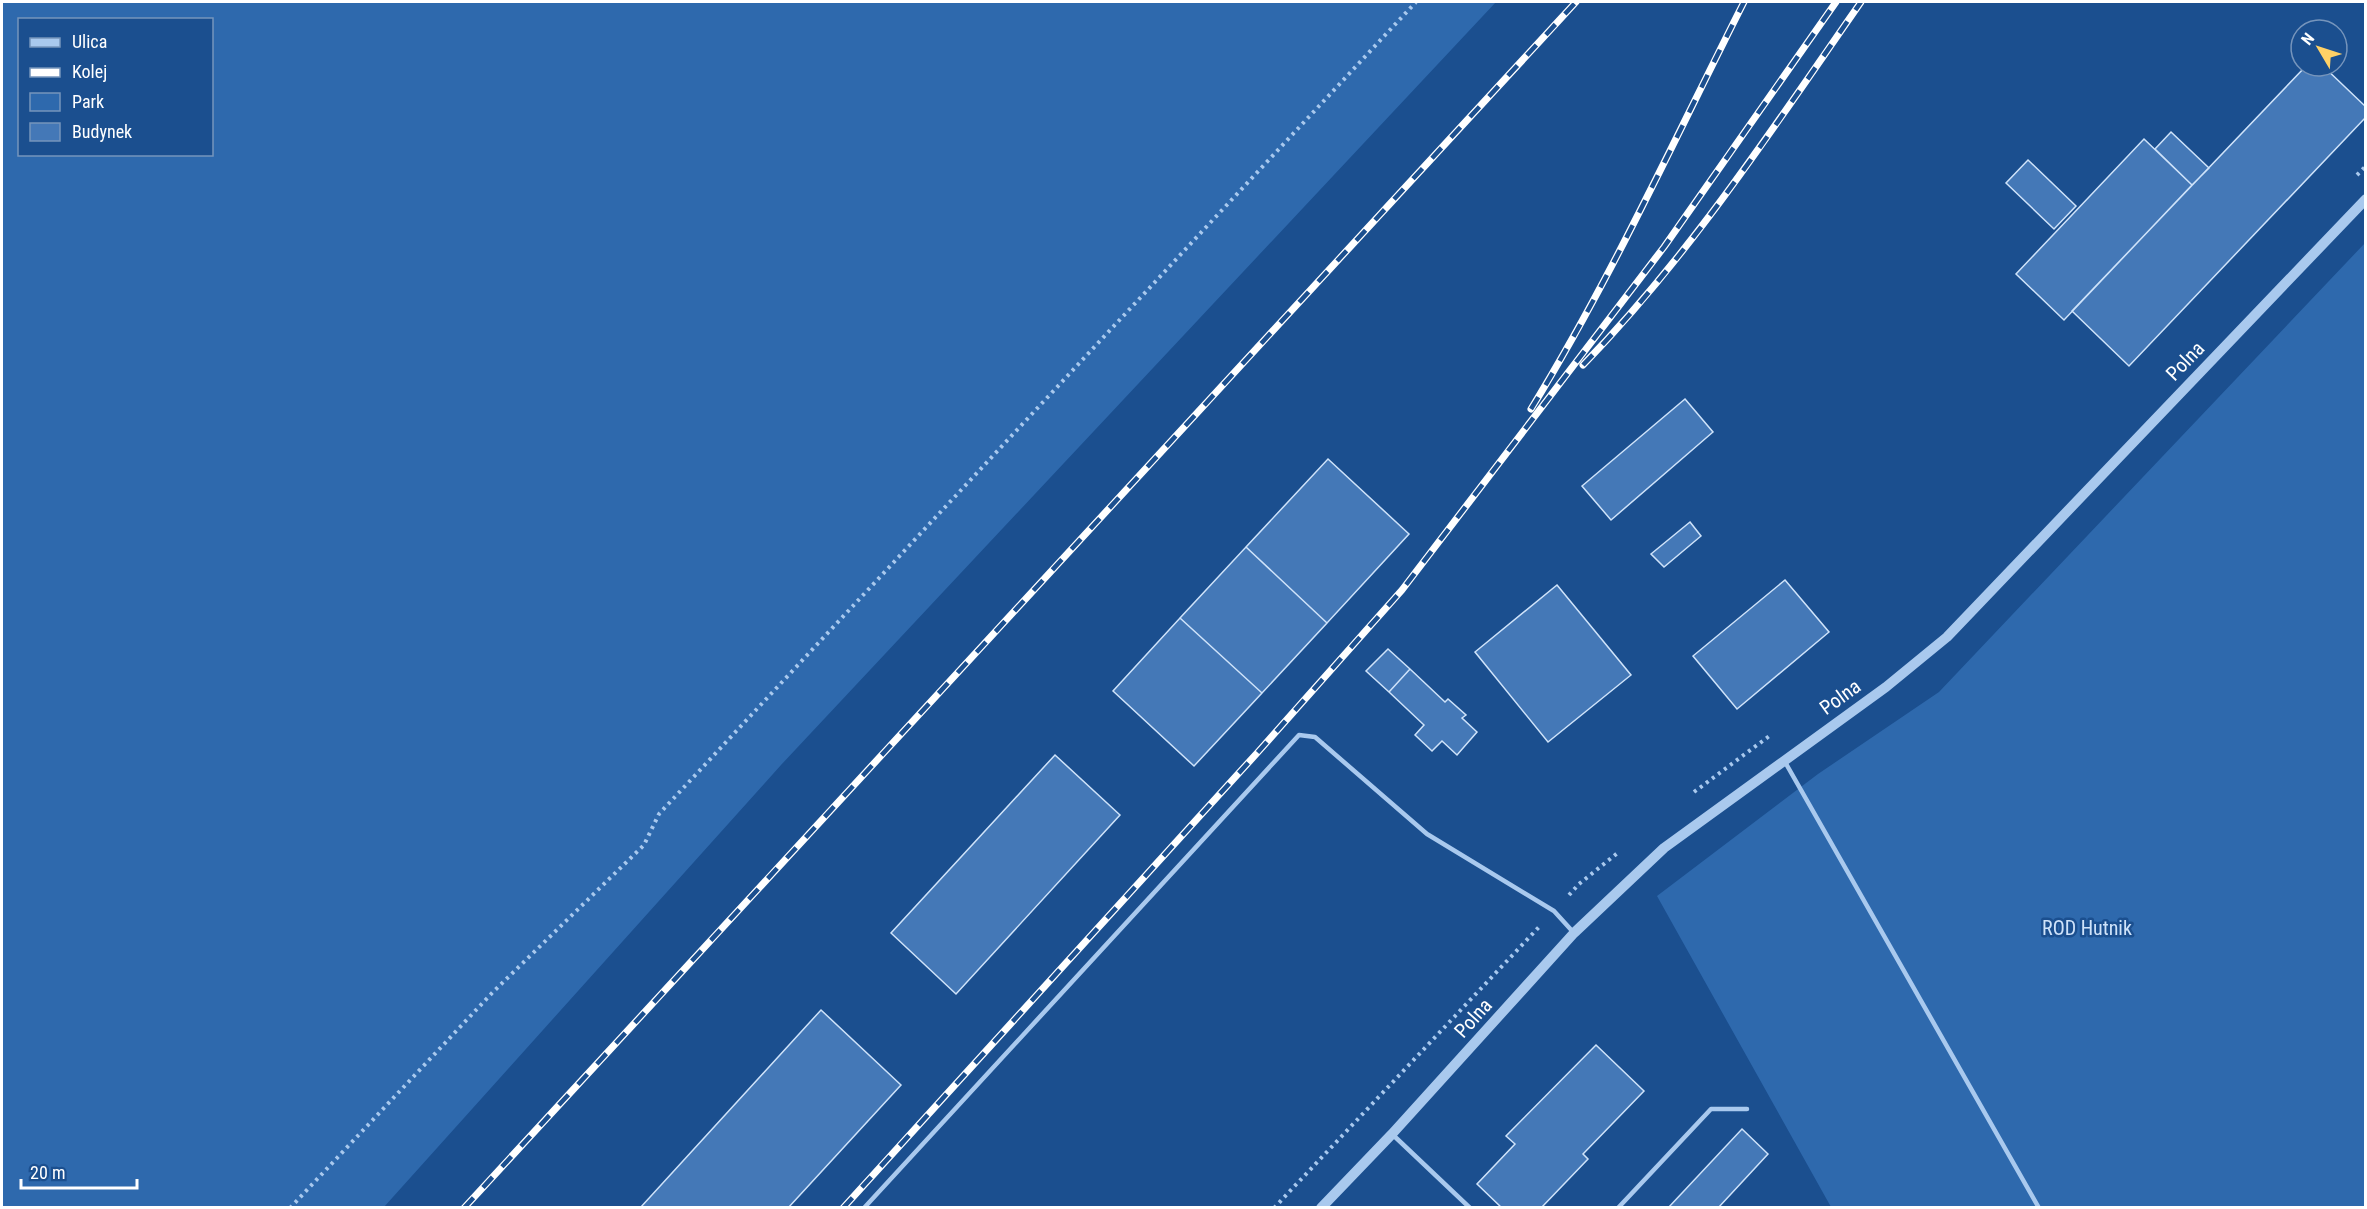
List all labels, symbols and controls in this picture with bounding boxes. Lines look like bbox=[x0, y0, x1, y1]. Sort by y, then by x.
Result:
legend bbox=[18, 18, 213, 156]
north arrow bbox=[2289, 18, 2349, 78]
text: N bbox=[2297, 29, 2318, 49]
text: Ulica bbox=[72, 31, 107, 52]
text: Kolej bbox=[72, 61, 107, 82]
text: Park bbox=[72, 91, 104, 112]
text: Budynek bbox=[72, 121, 132, 142]
street label: Polna bbox=[2161, 337, 2209, 385]
street label: Polna bbox=[1815, 674, 1865, 720]
park label: ROD Hutnik bbox=[2042, 916, 2132, 940]
street label: Polna bbox=[1449, 993, 1497, 1043]
scale bar bbox=[21, 1152, 136, 1190]
text: 20 m bbox=[30, 1162, 65, 1183]

